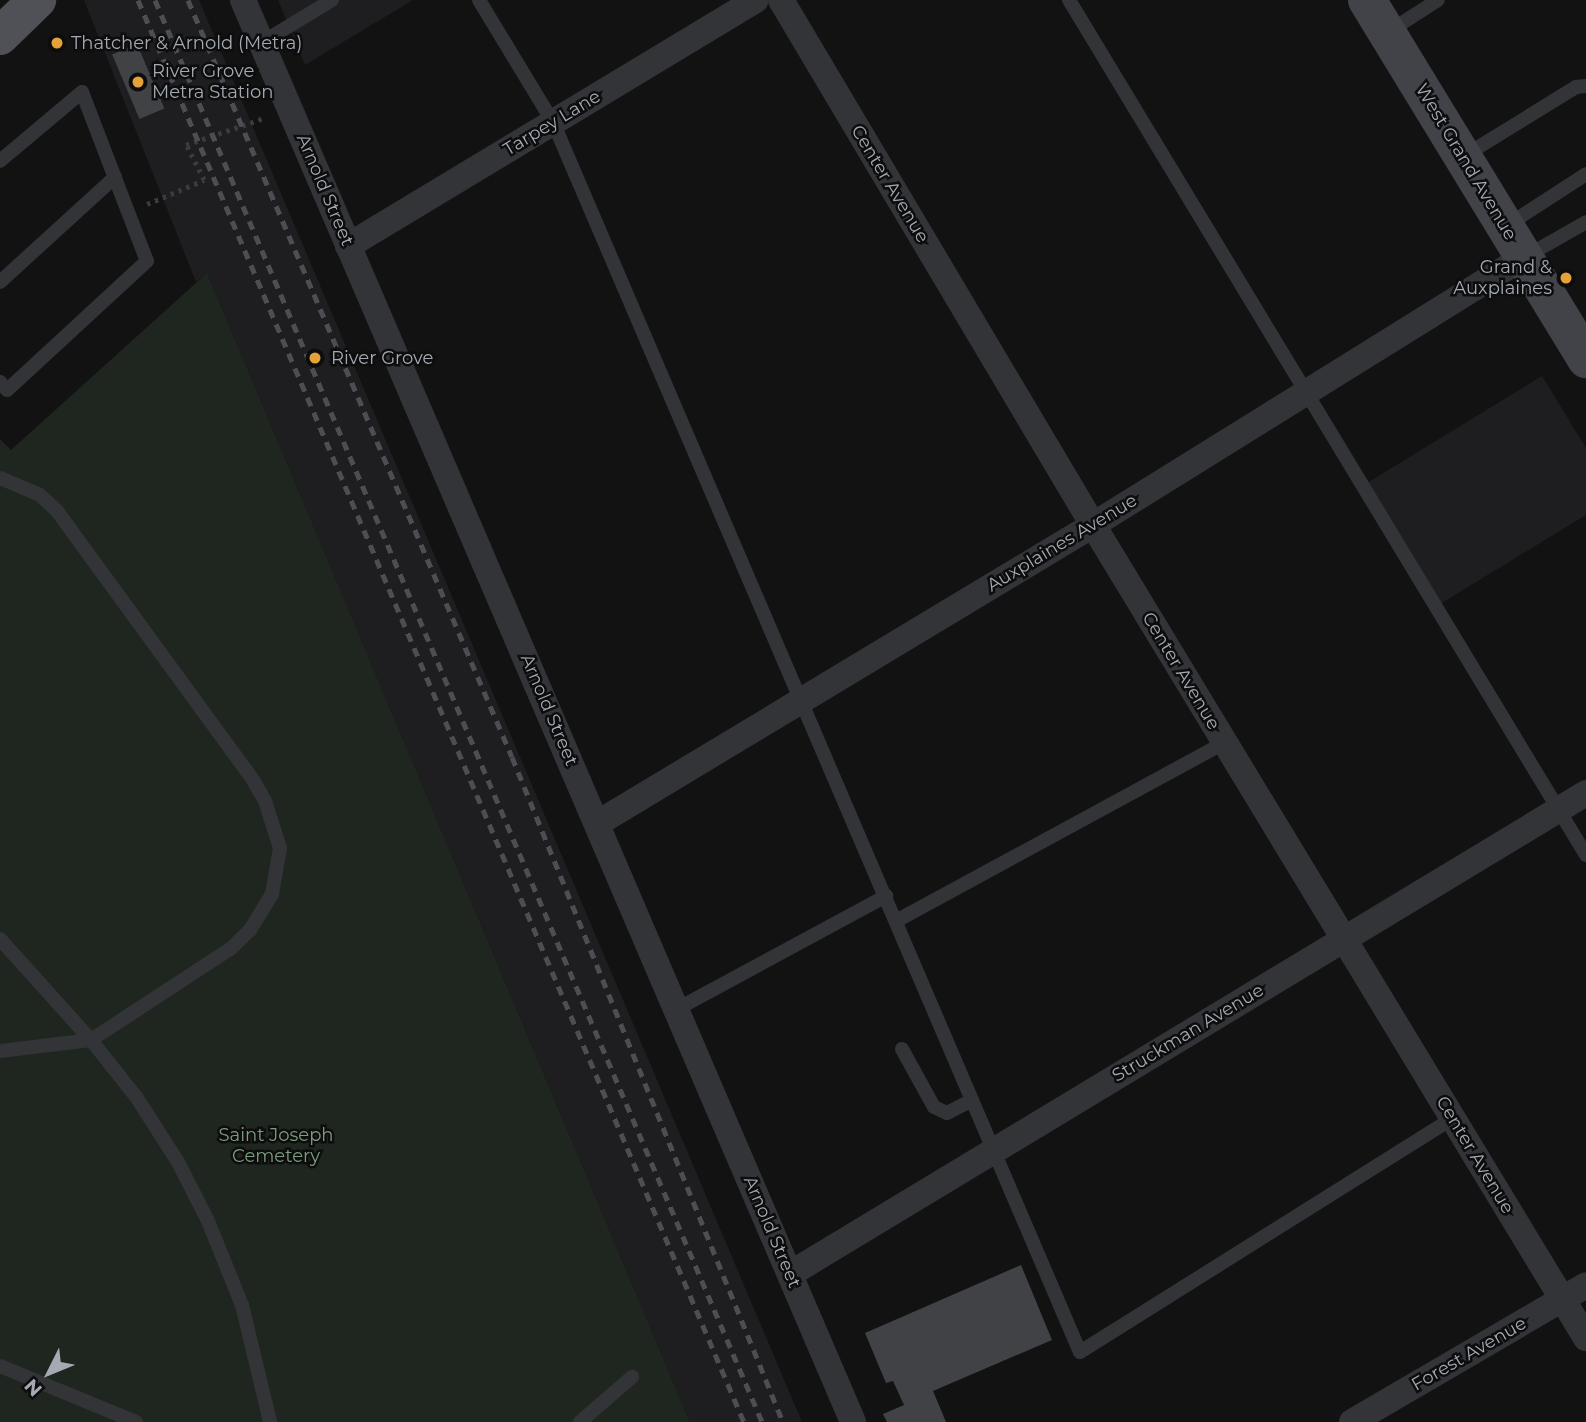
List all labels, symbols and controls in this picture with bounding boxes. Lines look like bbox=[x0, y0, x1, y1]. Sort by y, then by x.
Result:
place label: Thatcher & Arnold (Metra) bbox=[71, 32, 302, 54]
marker: Thatcher & Arnold (Metra) bbox=[49, 35, 65, 51]
place label: River Grove Metra Station bbox=[152, 61, 273, 104]
marker: River Grove Metra Station bbox=[130, 74, 146, 90]
street label: West Grand Avenue bbox=[1411, 80, 1521, 244]
street label: Tarpey Lane bbox=[500, 86, 604, 160]
street label: Center Avenue bbox=[846, 121, 934, 247]
street label: Arnold Street bbox=[292, 131, 358, 249]
place label: Grand & Auxplaines bbox=[1453, 257, 1552, 300]
marker: Grand & Auxplaines bbox=[1558, 270, 1574, 286]
place label: River Grove bbox=[331, 347, 433, 369]
marker: River Grove bbox=[305, 348, 325, 368]
street label: Auxplaines Avenue bbox=[983, 490, 1141, 596]
street label: Center Avenue bbox=[1137, 608, 1225, 734]
street label: Arnold Street bbox=[516, 651, 582, 769]
street label: Struckman Avenue bbox=[1108, 979, 1268, 1087]
street label: Center Avenue bbox=[1431, 1092, 1519, 1218]
park label: Saint Joseph Cemetery bbox=[218, 1125, 334, 1168]
street label: Arnold Street bbox=[739, 1173, 805, 1291]
street label: Forest Avenue bbox=[1408, 1312, 1530, 1396]
north arrow bbox=[14, 1338, 84, 1408]
text: N bbox=[20, 1374, 47, 1401]

